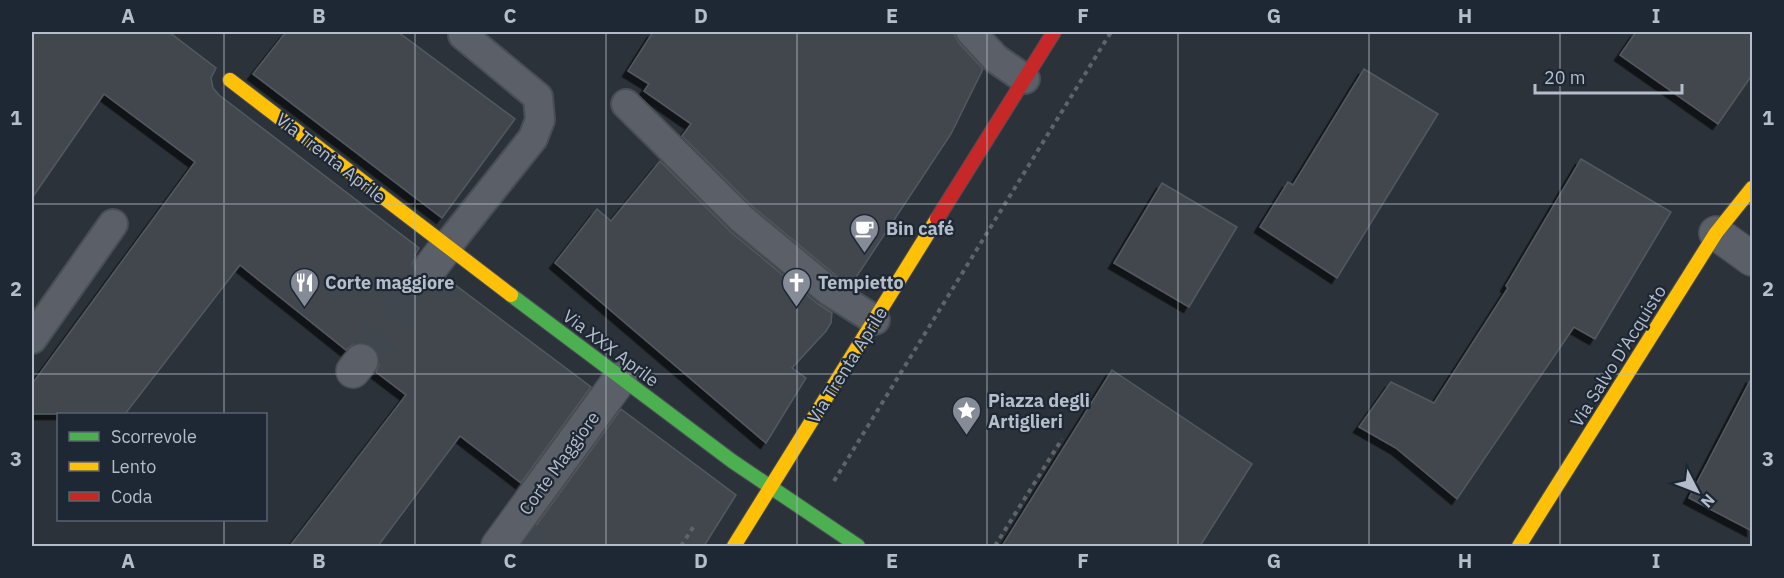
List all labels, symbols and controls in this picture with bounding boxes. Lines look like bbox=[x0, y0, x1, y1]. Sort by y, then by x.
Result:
text: A bbox=[121, 2, 135, 29]
text: B bbox=[312, 2, 326, 29]
text: C bbox=[503, 2, 517, 29]
text: D bbox=[694, 2, 708, 29]
text: E bbox=[886, 2, 898, 29]
text: F bbox=[1077, 2, 1089, 29]
text: G bbox=[1267, 2, 1281, 29]
text: H bbox=[1458, 2, 1472, 29]
text: I bbox=[1652, 2, 1660, 29]
scale bar bbox=[1535, 57, 1682, 95]
text: 20 m bbox=[1544, 66, 1586, 89]
text: 1 bbox=[10, 104, 22, 131]
text: 1 bbox=[1762, 104, 1774, 131]
street label: Via Trenta Aprile bbox=[271, 108, 391, 208]
cafe icon: Bin café bbox=[849, 212, 881, 254]
place label: Bin café bbox=[886, 217, 954, 240]
restaurant icon: Corte maggiore bbox=[288, 266, 320, 308]
church icon: Tempietto bbox=[781, 266, 813, 308]
place label: Corte maggiore bbox=[325, 271, 454, 294]
place label: Tempietto bbox=[818, 271, 904, 294]
text: 2 bbox=[10, 275, 22, 302]
text: 2 bbox=[1762, 275, 1774, 302]
street label: Via Salvo D'Acquisto bbox=[1565, 281, 1671, 431]
street label: Via Trenta Aprile bbox=[802, 302, 892, 428]
street label: Via XXX Aprile bbox=[558, 304, 664, 392]
place label: Piazza degli Artiglieri bbox=[988, 389, 1090, 433]
place icon: Piazza degli Artiglieri bbox=[951, 394, 983, 436]
street label: Corte Maggiore bbox=[514, 407, 604, 519]
legend bbox=[57, 413, 267, 521]
text: Scorrevole bbox=[111, 425, 197, 448]
text: 3 bbox=[10, 445, 22, 472]
text: 3 bbox=[1762, 445, 1774, 472]
text: Lento bbox=[111, 455, 156, 478]
north arrow bbox=[1667, 461, 1727, 521]
text: Coda bbox=[111, 485, 153, 508]
text: N bbox=[1697, 490, 1719, 512]
text: A bbox=[121, 547, 135, 574]
text: B bbox=[312, 547, 326, 574]
text: C bbox=[503, 547, 517, 574]
text: D bbox=[694, 547, 708, 574]
text: E bbox=[886, 547, 898, 574]
text: F bbox=[1077, 547, 1089, 574]
text: G bbox=[1267, 547, 1281, 574]
text: H bbox=[1458, 547, 1472, 574]
text: I bbox=[1652, 547, 1660, 574]

